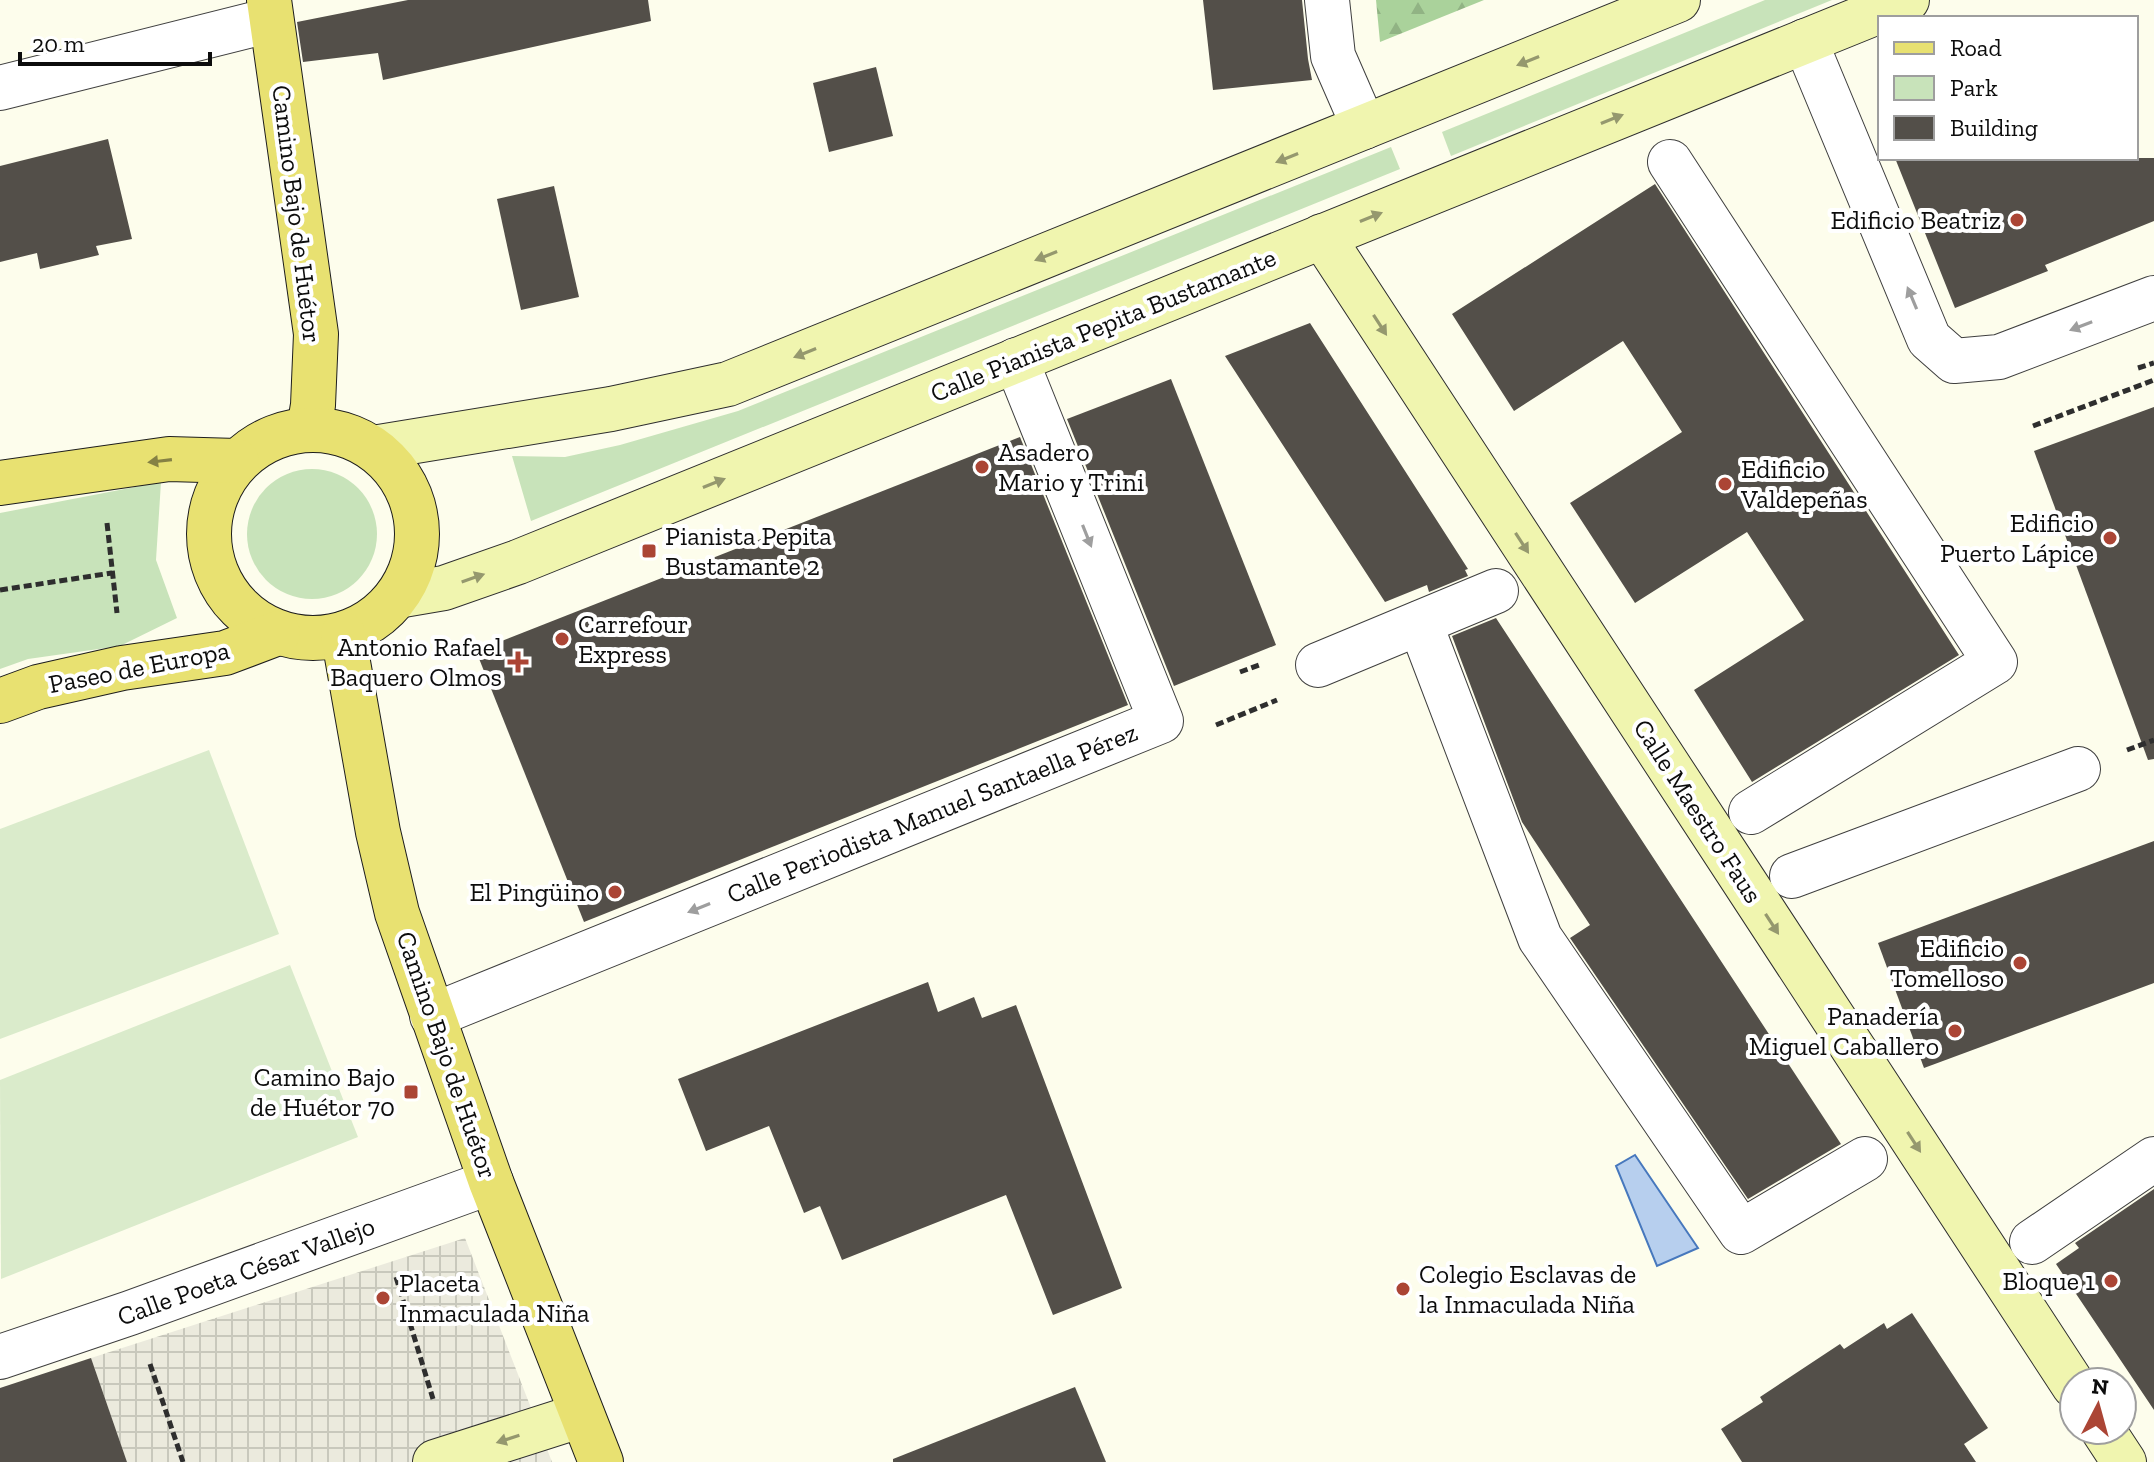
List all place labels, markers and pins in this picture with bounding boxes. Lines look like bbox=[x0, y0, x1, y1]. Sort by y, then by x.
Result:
place label: Edificio Beatriz bbox=[1830, 204, 2001, 236]
marker: Edificio Beatriz bbox=[2008, 211, 2026, 229]
place label: Asadero Mario y Trini bbox=[998, 436, 1144, 498]
place label: Edificio Valdepeñas bbox=[1740, 453, 1868, 515]
marker: Asadero Mario y Trini bbox=[973, 458, 991, 476]
marker: Edificio Valdepeñas bbox=[1716, 475, 1734, 493]
place label: Edificio Puerto Lápice bbox=[1940, 507, 2094, 569]
place label: Pianista Pepita Bustamante 2 bbox=[665, 520, 832, 582]
marker: Edificio Puerto Lápice bbox=[2101, 529, 2119, 547]
marker: Pianista Pepita Bustamante 2 bbox=[640, 542, 658, 560]
place label: Carrefour Express bbox=[578, 608, 688, 670]
marker: Carrefour Express bbox=[553, 630, 571, 648]
place label: Antonio Rafael Baquero Olmos bbox=[330, 631, 502, 693]
marker: Antonio Rafael Baquero Olmos bbox=[509, 653, 527, 671]
place label: El Pingüino bbox=[469, 876, 599, 908]
marker: El Pingüino bbox=[606, 883, 624, 901]
place label: Edificio Tomelloso bbox=[1890, 932, 2004, 994]
marker: Edificio Tomelloso bbox=[2011, 954, 2029, 972]
place label: Panadería Miguel Caballero bbox=[1749, 1000, 1939, 1062]
marker: Panadería Miguel Caballero bbox=[1946, 1022, 1964, 1040]
place label: Camino Bajo de Huétor 70 bbox=[250, 1061, 395, 1123]
marker: Camino Bajo de Huétor 70 bbox=[402, 1083, 420, 1101]
place label: Colegio Esclavas de la Inmaculada Niña bbox=[1419, 1258, 1636, 1320]
place label: Bloque 1 bbox=[2003, 1265, 2095, 1297]
place label: Placeta Inmaculada Niña bbox=[399, 1267, 590, 1329]
marker: Bloque 1 bbox=[2102, 1272, 2120, 1290]
marker: Colegio Esclavas de la Inmaculada Niña bbox=[1394, 1280, 1412, 1298]
marker: Placeta Inmaculada Niña bbox=[374, 1289, 392, 1307]

